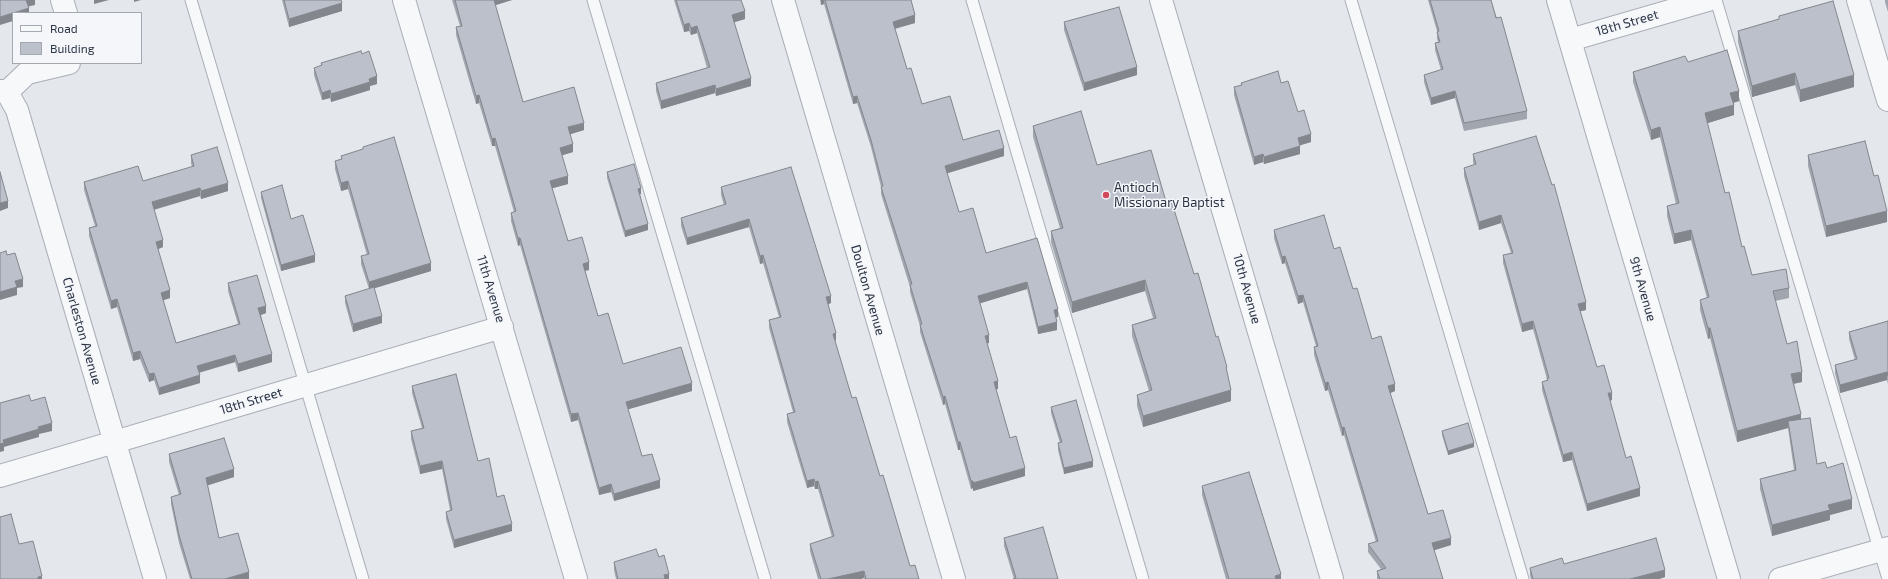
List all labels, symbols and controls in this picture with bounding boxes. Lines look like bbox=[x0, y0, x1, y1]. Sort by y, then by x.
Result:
street label: 18th Street bbox=[1594, 7, 1660, 39]
legend bbox=[12, 12, 142, 64]
text: Road bbox=[50, 21, 78, 35]
text: Building bbox=[50, 41, 94, 55]
place label: Antioch Missionary Baptist bbox=[1114, 180, 1225, 211]
marker: Antioch Missionary Baptist bbox=[1101, 190, 1111, 200]
street label: Doulton Avenue bbox=[848, 243, 888, 337]
street label: 10th Avenue bbox=[1230, 252, 1264, 326]
street label: 11th Avenue bbox=[473, 254, 509, 324]
street label: 9th Avenue bbox=[1626, 255, 1660, 323]
street label: Charleston Avenue bbox=[59, 275, 105, 387]
street label: 18th Street bbox=[218, 384, 284, 418]

